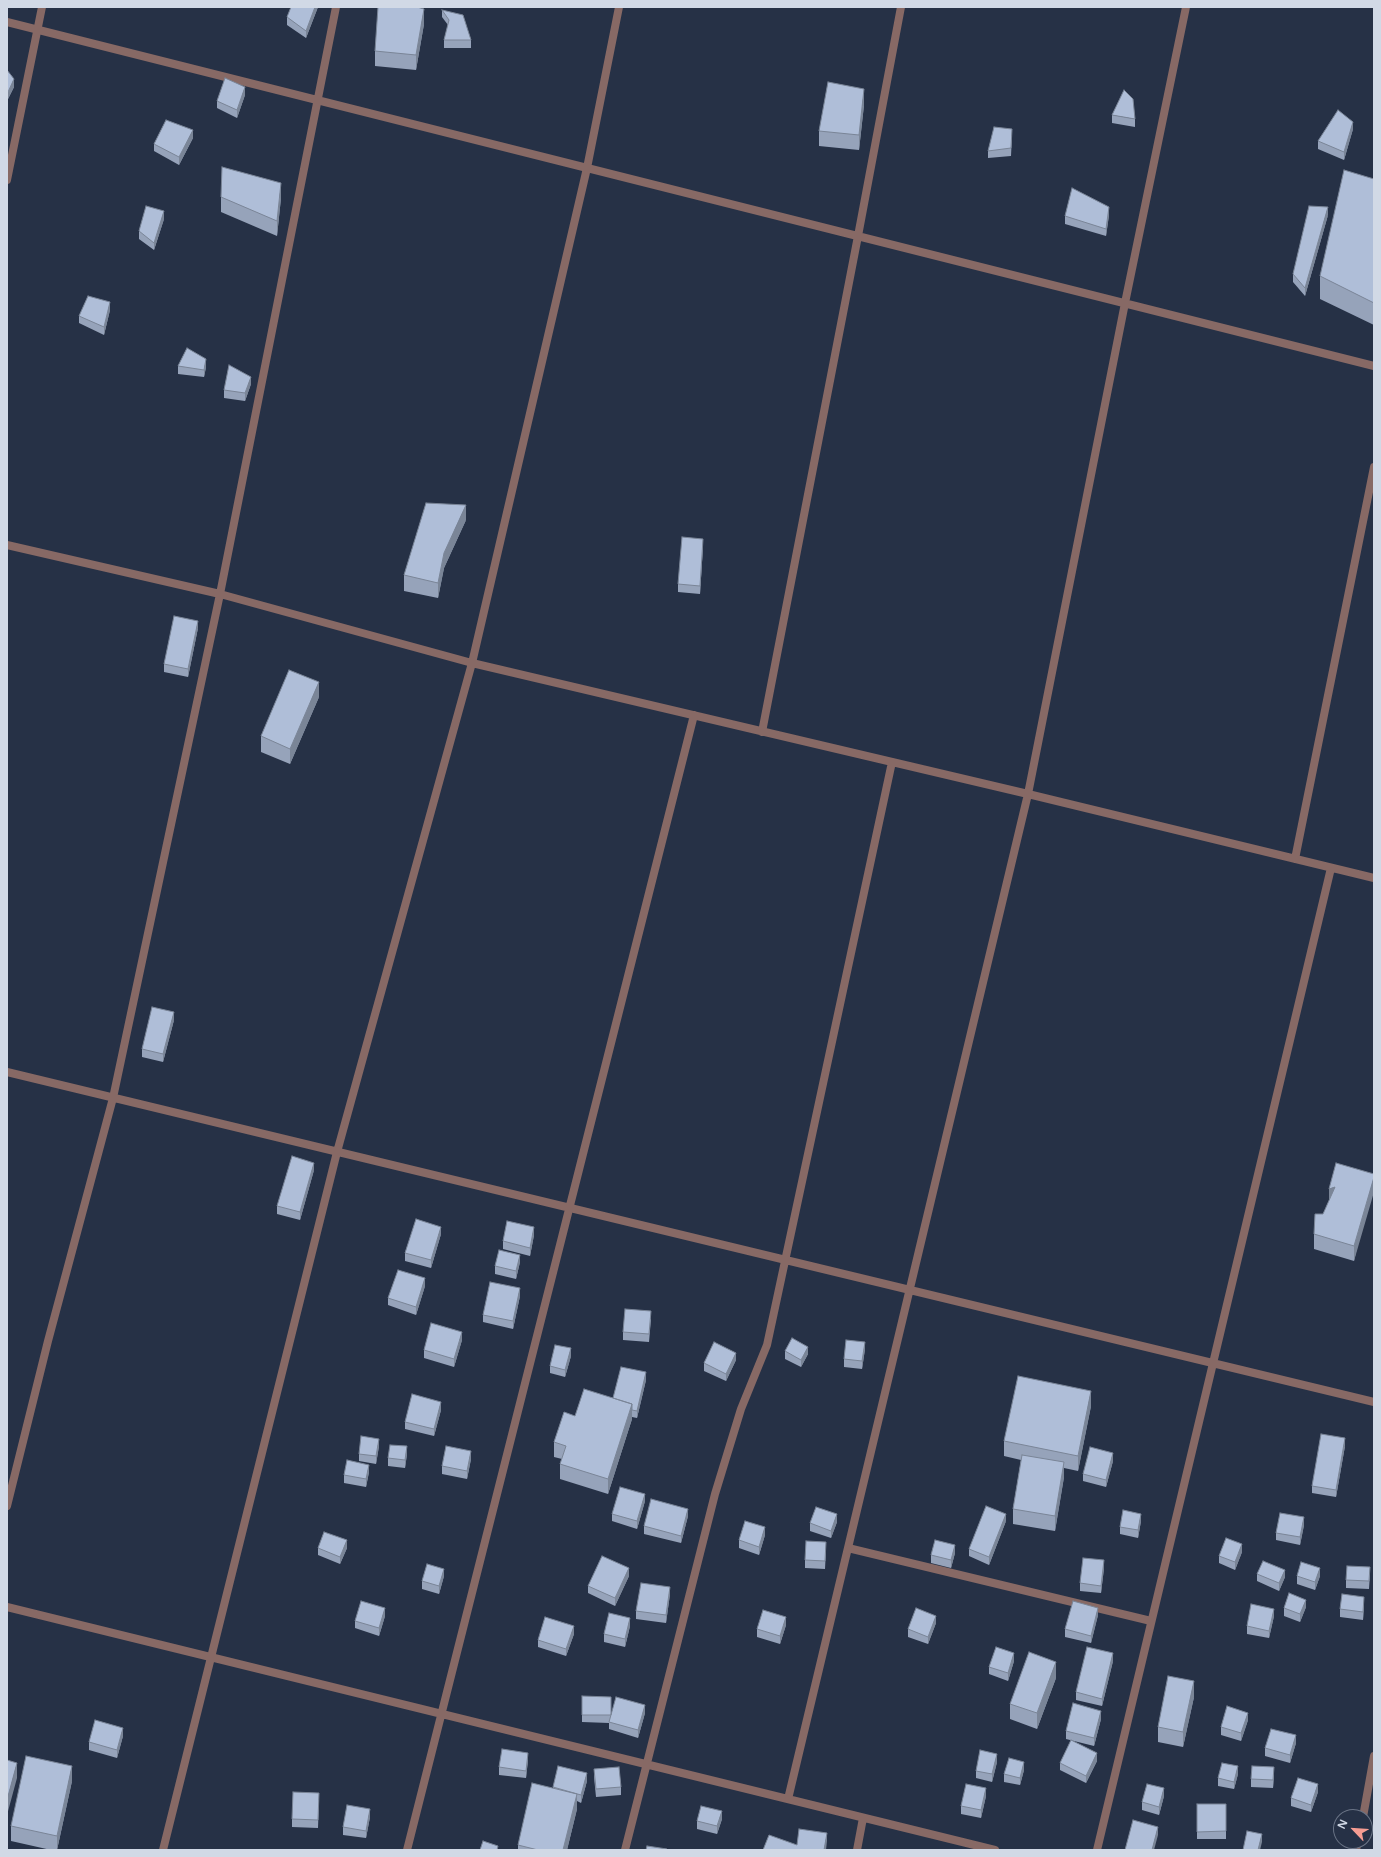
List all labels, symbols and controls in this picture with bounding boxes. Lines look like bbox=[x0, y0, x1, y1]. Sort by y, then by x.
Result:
north arrow bbox=[1333, 1809, 1373, 1849]
text: N bbox=[1335, 1817, 1350, 1831]

